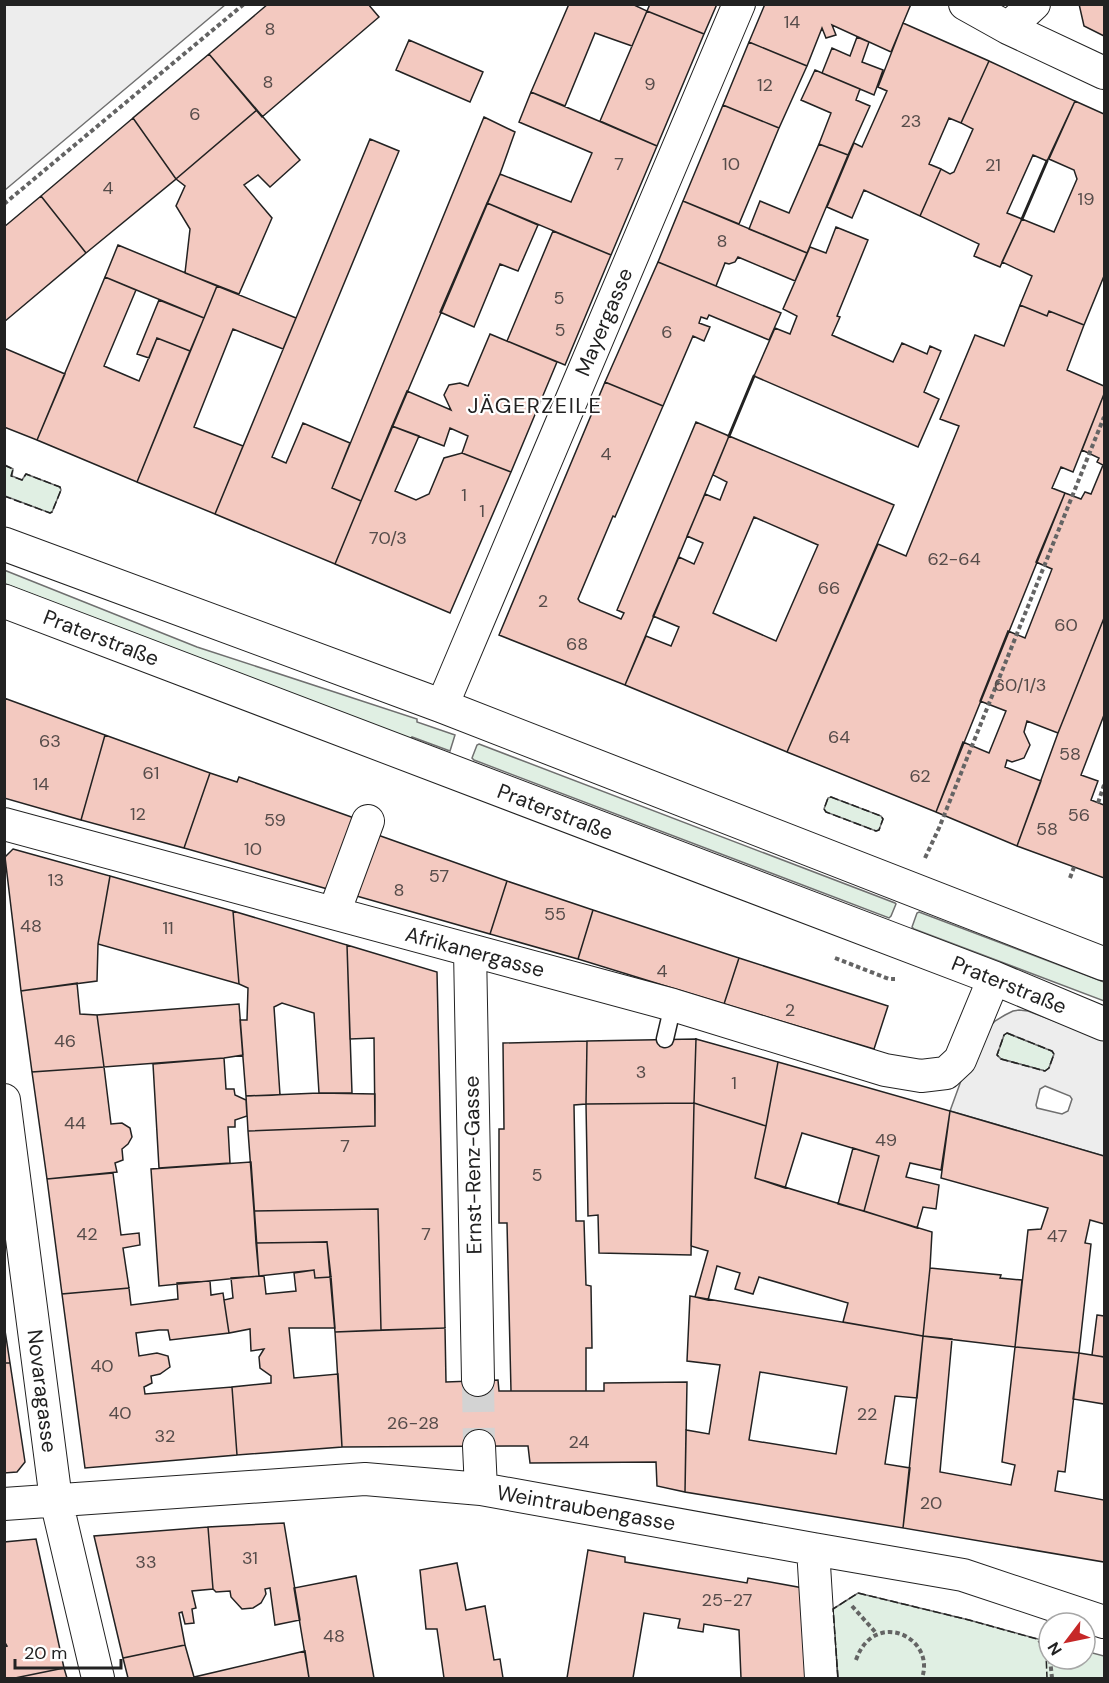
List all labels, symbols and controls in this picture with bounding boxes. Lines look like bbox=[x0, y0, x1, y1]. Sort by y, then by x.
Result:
house number: 14 bbox=[784, 10, 800, 34]
house number: 8 bbox=[265, 17, 275, 41]
house number: 8 bbox=[263, 70, 273, 94]
house number: 9 bbox=[644, 72, 656, 96]
house number: 12 bbox=[757, 73, 773, 97]
house number: 6 bbox=[189, 102, 201, 126]
house number: 23 bbox=[900, 109, 922, 133]
house number: 7 bbox=[614, 152, 624, 176]
house number: 10 bbox=[722, 152, 740, 176]
house number: 21 bbox=[985, 153, 1001, 177]
house number: 4 bbox=[103, 176, 114, 200]
house number: 19 bbox=[1078, 187, 1094, 211]
house number: 8 bbox=[717, 229, 727, 253]
street label: Mayergasse bbox=[569, 264, 639, 380]
house number: 5 bbox=[554, 286, 564, 310]
house number: 5 bbox=[555, 318, 565, 342]
house number: 6 bbox=[661, 320, 673, 344]
district label: JÄGERZEILE bbox=[468, 391, 602, 420]
house number: 4 bbox=[601, 442, 612, 466]
house number: 1 bbox=[461, 483, 467, 507]
house number: 1 bbox=[479, 499, 485, 523]
house number: 70/3 bbox=[369, 526, 407, 550]
house number: 62-64 bbox=[927, 547, 981, 571]
house number: 66 bbox=[818, 576, 840, 600]
house number: 2 bbox=[538, 589, 548, 613]
street label: Praterstraße bbox=[39, 603, 163, 673]
house number: 60 bbox=[1054, 613, 1078, 637]
house number: 68 bbox=[566, 632, 588, 656]
house number: 60/1/3 bbox=[994, 673, 1046, 697]
house number: 64 bbox=[828, 725, 850, 749]
house number: 63 bbox=[39, 729, 61, 753]
house number: 58 bbox=[1059, 742, 1081, 766]
house number: 61 bbox=[143, 761, 159, 785]
house number: 62 bbox=[909, 764, 931, 788]
house number: 14 bbox=[33, 772, 49, 796]
street label: Praterstraße bbox=[493, 777, 617, 847]
house number: 12 bbox=[130, 802, 146, 826]
house number: 56 bbox=[1068, 803, 1090, 827]
house number: 59 bbox=[264, 808, 286, 832]
house number: 58 bbox=[1036, 817, 1058, 841]
house number: 10 bbox=[244, 837, 262, 861]
house number: 57 bbox=[429, 864, 449, 888]
house number: 13 bbox=[48, 868, 64, 892]
house number: 8 bbox=[394, 878, 404, 902]
house number: 55 bbox=[544, 902, 566, 926]
house number: 48 bbox=[20, 914, 42, 938]
house number: 11 bbox=[162, 916, 174, 940]
street label: Afrikanergasse bbox=[402, 920, 548, 984]
street label: Praterstraße bbox=[947, 949, 1071, 1021]
house number: 4 bbox=[657, 959, 668, 983]
house number: 2 bbox=[785, 998, 795, 1022]
house number: 46 bbox=[54, 1029, 76, 1053]
house number: 3 bbox=[636, 1060, 646, 1084]
house number: 1 bbox=[731, 1071, 737, 1095]
street label: Ernst-Renz-Gasse bbox=[457, 1075, 489, 1254]
house number: 44 bbox=[64, 1111, 86, 1135]
house number: 49 bbox=[875, 1128, 897, 1152]
house number: 7 bbox=[340, 1134, 350, 1158]
house number: 5 bbox=[532, 1163, 542, 1187]
house number: 42 bbox=[76, 1222, 98, 1246]
house number: 7 bbox=[421, 1222, 431, 1246]
house number: 47 bbox=[1047, 1224, 1067, 1248]
street label: Novaragasse bbox=[21, 1328, 63, 1454]
house number: 40 bbox=[90, 1354, 114, 1378]
house number: 40 bbox=[108, 1401, 132, 1425]
house number: 22 bbox=[857, 1402, 877, 1426]
house number: 26-28 bbox=[387, 1411, 439, 1435]
house number: 32 bbox=[154, 1424, 176, 1448]
house number: 24 bbox=[569, 1430, 590, 1454]
street label: Weintraubengasse bbox=[494, 1478, 678, 1538]
house number: 20 bbox=[920, 1491, 942, 1515]
house number: 31 bbox=[242, 1546, 258, 1570]
house number: 33 bbox=[135, 1550, 157, 1574]
house number: 25-27 bbox=[702, 1588, 752, 1612]
north arrow bbox=[1037, 1611, 1097, 1671]
house number: 48 bbox=[323, 1624, 345, 1648]
scale bar bbox=[15, 1632, 122, 1670]
text: N bbox=[1043, 1638, 1067, 1659]
text: 20 m bbox=[24, 1641, 67, 1665]

